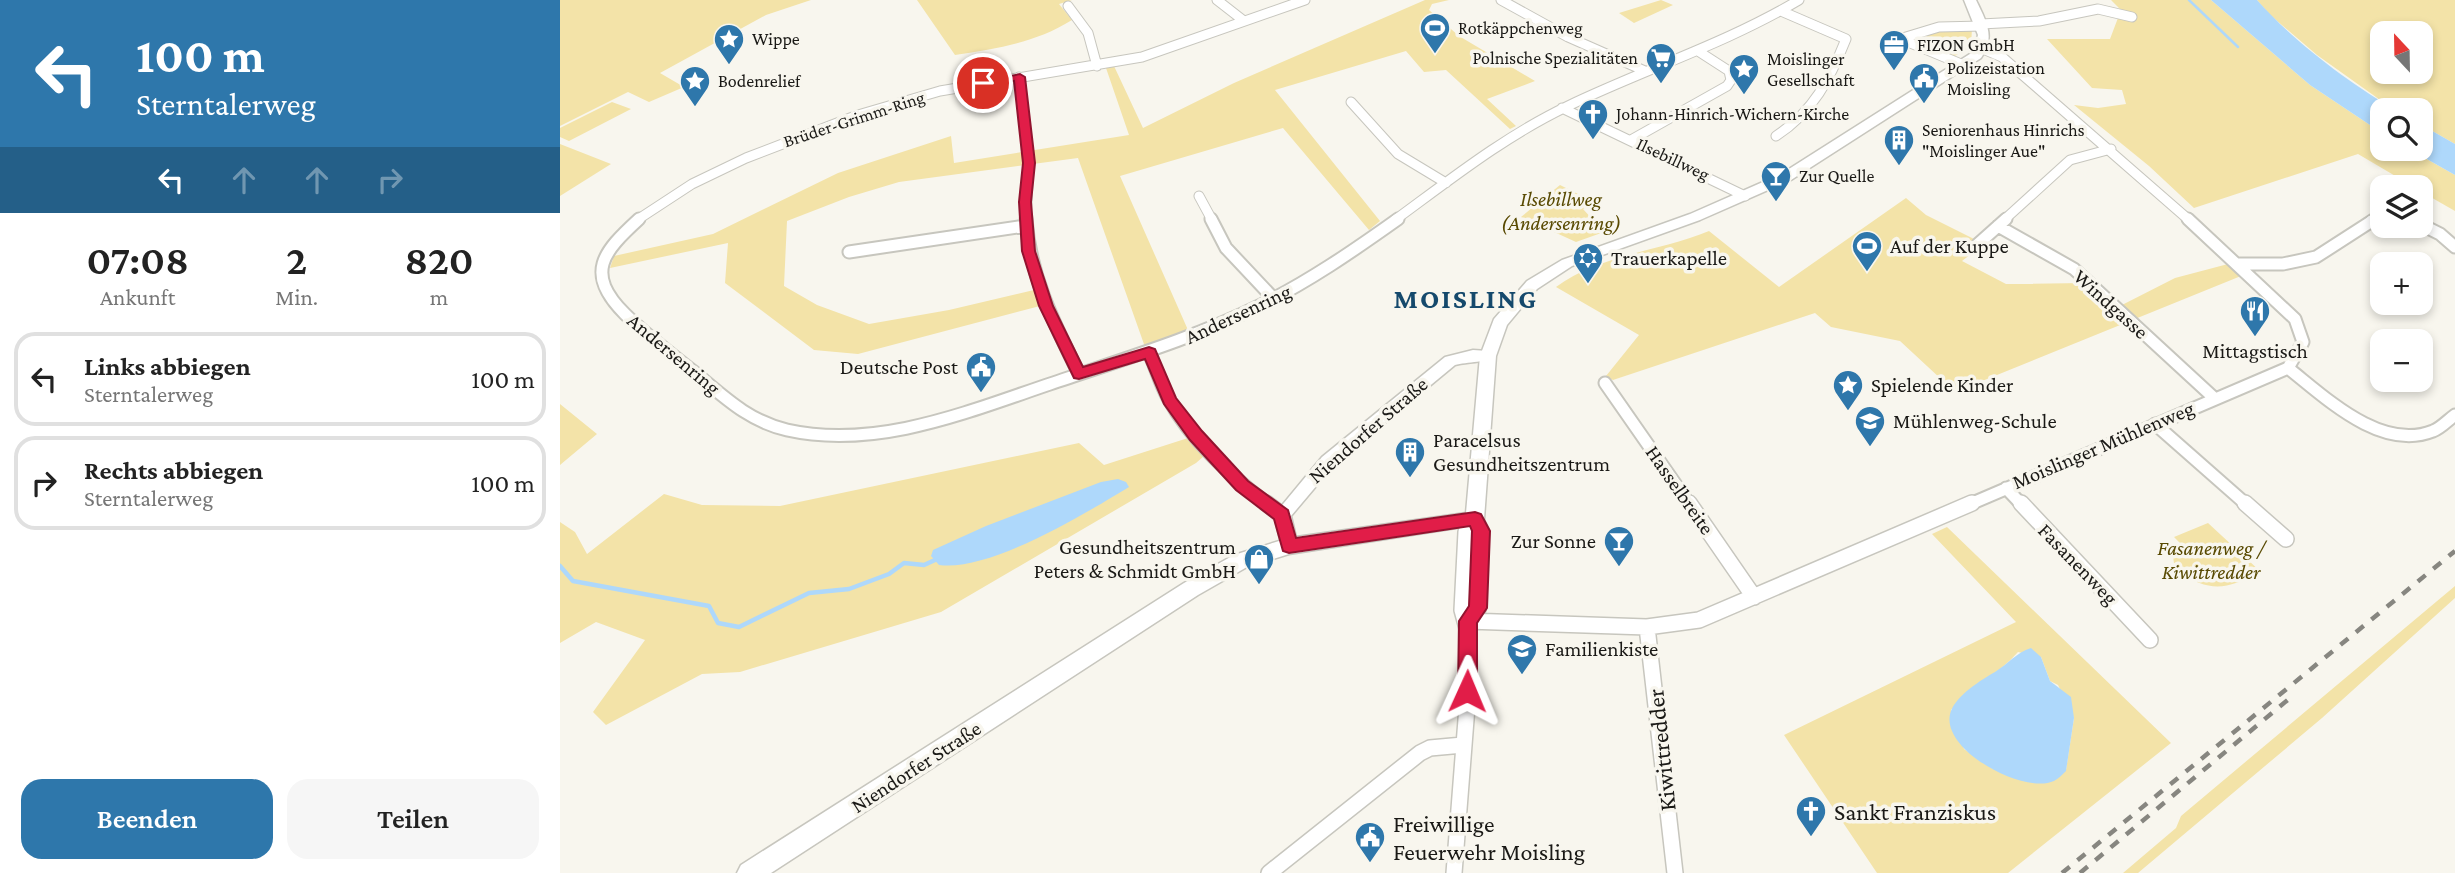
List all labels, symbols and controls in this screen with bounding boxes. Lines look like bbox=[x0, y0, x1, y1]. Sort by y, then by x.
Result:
sports icon: Rotkäppchenweg bbox=[1418, 11, 1452, 55]
place label: Rotkäppchenweg bbox=[1458, 18, 1583, 38]
north arrow bbox=[2370, 21, 2432, 84]
map controls bbox=[2370, 21, 2433, 392]
place icon: Wippe bbox=[712, 22, 746, 66]
icon: left bbox=[21, 28, 112, 119]
text: 100 m bbox=[136, 28, 265, 83]
office icon: FIZON GmbH bbox=[1877, 28, 1911, 72]
place label: Wippe bbox=[752, 29, 800, 49]
place label: FIZON GmbH bbox=[1917, 35, 2015, 55]
supermarket icon: Polnische Spezialitäten bbox=[1644, 41, 1678, 85]
place label: Polnische Spezialitäten bbox=[1472, 48, 1638, 68]
place label: Moislinger Gesellschaft bbox=[1767, 49, 1856, 90]
place icon: Moislinger Gesellschaft bbox=[1727, 52, 1761, 96]
pin bbox=[953, 53, 1013, 113]
place label: Polizeistation Moisling bbox=[1947, 58, 2045, 99]
public building icon: Polizeistation Moisling bbox=[1907, 61, 1941, 105]
place icon: Bodenrelief bbox=[678, 64, 712, 108]
icon: arrive bbox=[964, 64, 1002, 102]
place label: Bodenrelief bbox=[718, 71, 802, 91]
text: Sterntalerweg bbox=[136, 86, 316, 122]
street label: Brüder-Grimm-Ring bbox=[781, 87, 927, 151]
church icon: Johann-Hinrich-Wichern-Kirche bbox=[1576, 97, 1610, 141]
button: search bbox=[2370, 98, 2433, 161]
place label: Johann-Hinrich-Wichern-Kirche bbox=[1614, 104, 1849, 124]
place label: Seniorenhaus Hinrichs "Moislinger Aue" bbox=[1922, 120, 2085, 161]
building icon: Seniorenhaus Hinrichs "Moislinger Aue" bbox=[1882, 123, 1916, 167]
street label: Ilsebillweg bbox=[1633, 133, 1713, 185]
bar icon: Zur Quelle bbox=[1759, 159, 1793, 203]
icon: left bbox=[152, 161, 190, 199]
icon: ahead bbox=[225, 161, 263, 199]
icon: ahead bbox=[298, 161, 336, 199]
icon: right bbox=[371, 161, 409, 199]
place label: Zur Quelle bbox=[1799, 166, 1874, 186]
button: layers bbox=[2370, 175, 2433, 238]
park label: Ilsebillweg (Andersenring) bbox=[1501, 187, 1621, 235]
sports icon: Auf der Kuppe bbox=[1850, 229, 1884, 273]
place label: Auf der Kuppe bbox=[1890, 234, 2009, 258]
text: 07:08 bbox=[86, 236, 189, 283]
text: 2 bbox=[286, 236, 307, 283]
text: 820 bbox=[404, 236, 474, 283]
synagogue icon: Trauerkapelle bbox=[1571, 241, 1605, 285]
place label: Trauerkapelle bbox=[1611, 246, 1727, 270]
button: + bbox=[2370, 252, 2433, 315]
street label: Windgasse bbox=[2069, 264, 2153, 344]
street label: Andersenring bbox=[1181, 279, 1295, 349]
district label: MOISLING bbox=[1394, 283, 1538, 314]
text: Ankunft bbox=[100, 284, 175, 310]
text: Min. bbox=[275, 284, 318, 310]
text: m bbox=[430, 284, 448, 310]
restaurant icon: Mittagstisch bbox=[2238, 294, 2272, 338]
street label: Andersenring bbox=[623, 308, 725, 400]
button: − bbox=[2370, 329, 2433, 392]
place label: Mittagstisch bbox=[2202, 339, 2308, 363]
public building icon: Deutsche Post bbox=[964, 350, 998, 394]
text: Links abbiegen bbox=[84, 352, 251, 381]
place label: Deutsche Post bbox=[840, 355, 959, 379]
icon: left bbox=[25, 360, 63, 398]
text: 100 m bbox=[471, 365, 535, 394]
place icon: Spielende Kinder bbox=[1831, 368, 1865, 412]
street label: Niendorfer Straße bbox=[1304, 372, 1432, 488]
place label: Spielende Kinder bbox=[1871, 373, 2014, 397]
text: Sterntalerweg bbox=[84, 381, 213, 407]
street label: Moislinger Mühlenweg bbox=[2009, 396, 2197, 494]
school or university icon: Mühlenweg-Schule bbox=[1853, 404, 1887, 448]
place label: Mühlenweg-Schule bbox=[1893, 409, 2057, 433]
place label: Paracelsus Gesundheitszentrum bbox=[1433, 428, 1610, 476]
building icon: Paracelsus Gesundheitszentrum bbox=[1393, 435, 1427, 479]
street label: Hasselbreite bbox=[1641, 441, 1719, 539]
text: Rechts abbiegen bbox=[84, 456, 263, 485]
icon: right bbox=[25, 464, 63, 502]
text: 100 m bbox=[471, 469, 535, 498]
text: Sterntalerweg bbox=[84, 485, 213, 511]
street label: Fasanenweg bbox=[2033, 518, 2123, 610]
bar icon: Zur Sonne bbox=[1602, 524, 1636, 568]
place label: Zur Sonne bbox=[1511, 529, 1596, 553]
place label: Gesundheitszentrum Peters & Schmidt GmbH bbox=[1034, 535, 1236, 583]
park label: Fasanenweg / Kiwittredder bbox=[2157, 536, 2268, 584]
shop icon: Gesundheitszentrum Peters & Schmidt GmbH bbox=[1242, 542, 1276, 586]
school or university icon: Familienkiste bbox=[1505, 632, 1539, 676]
place label: Familienkiste bbox=[1545, 637, 1658, 661]
position arrow bbox=[1430, 654, 1504, 728]
street label: Kiwittredder bbox=[1641, 687, 1681, 812]
street label: Niendorfer Straße bbox=[847, 716, 985, 818]
button: Beenden bbox=[21, 779, 273, 859]
button: Teilen bbox=[287, 779, 539, 859]
church icon: Sankt Franziskus bbox=[1794, 794, 1828, 838]
place label: Sankt Franziskus bbox=[1834, 798, 1996, 825]
place label: Freiwillige Feuerwehr Moisling bbox=[1393, 810, 1586, 865]
public building icon: Freiwillige Feuerwehr Moisling bbox=[1353, 820, 1387, 864]

